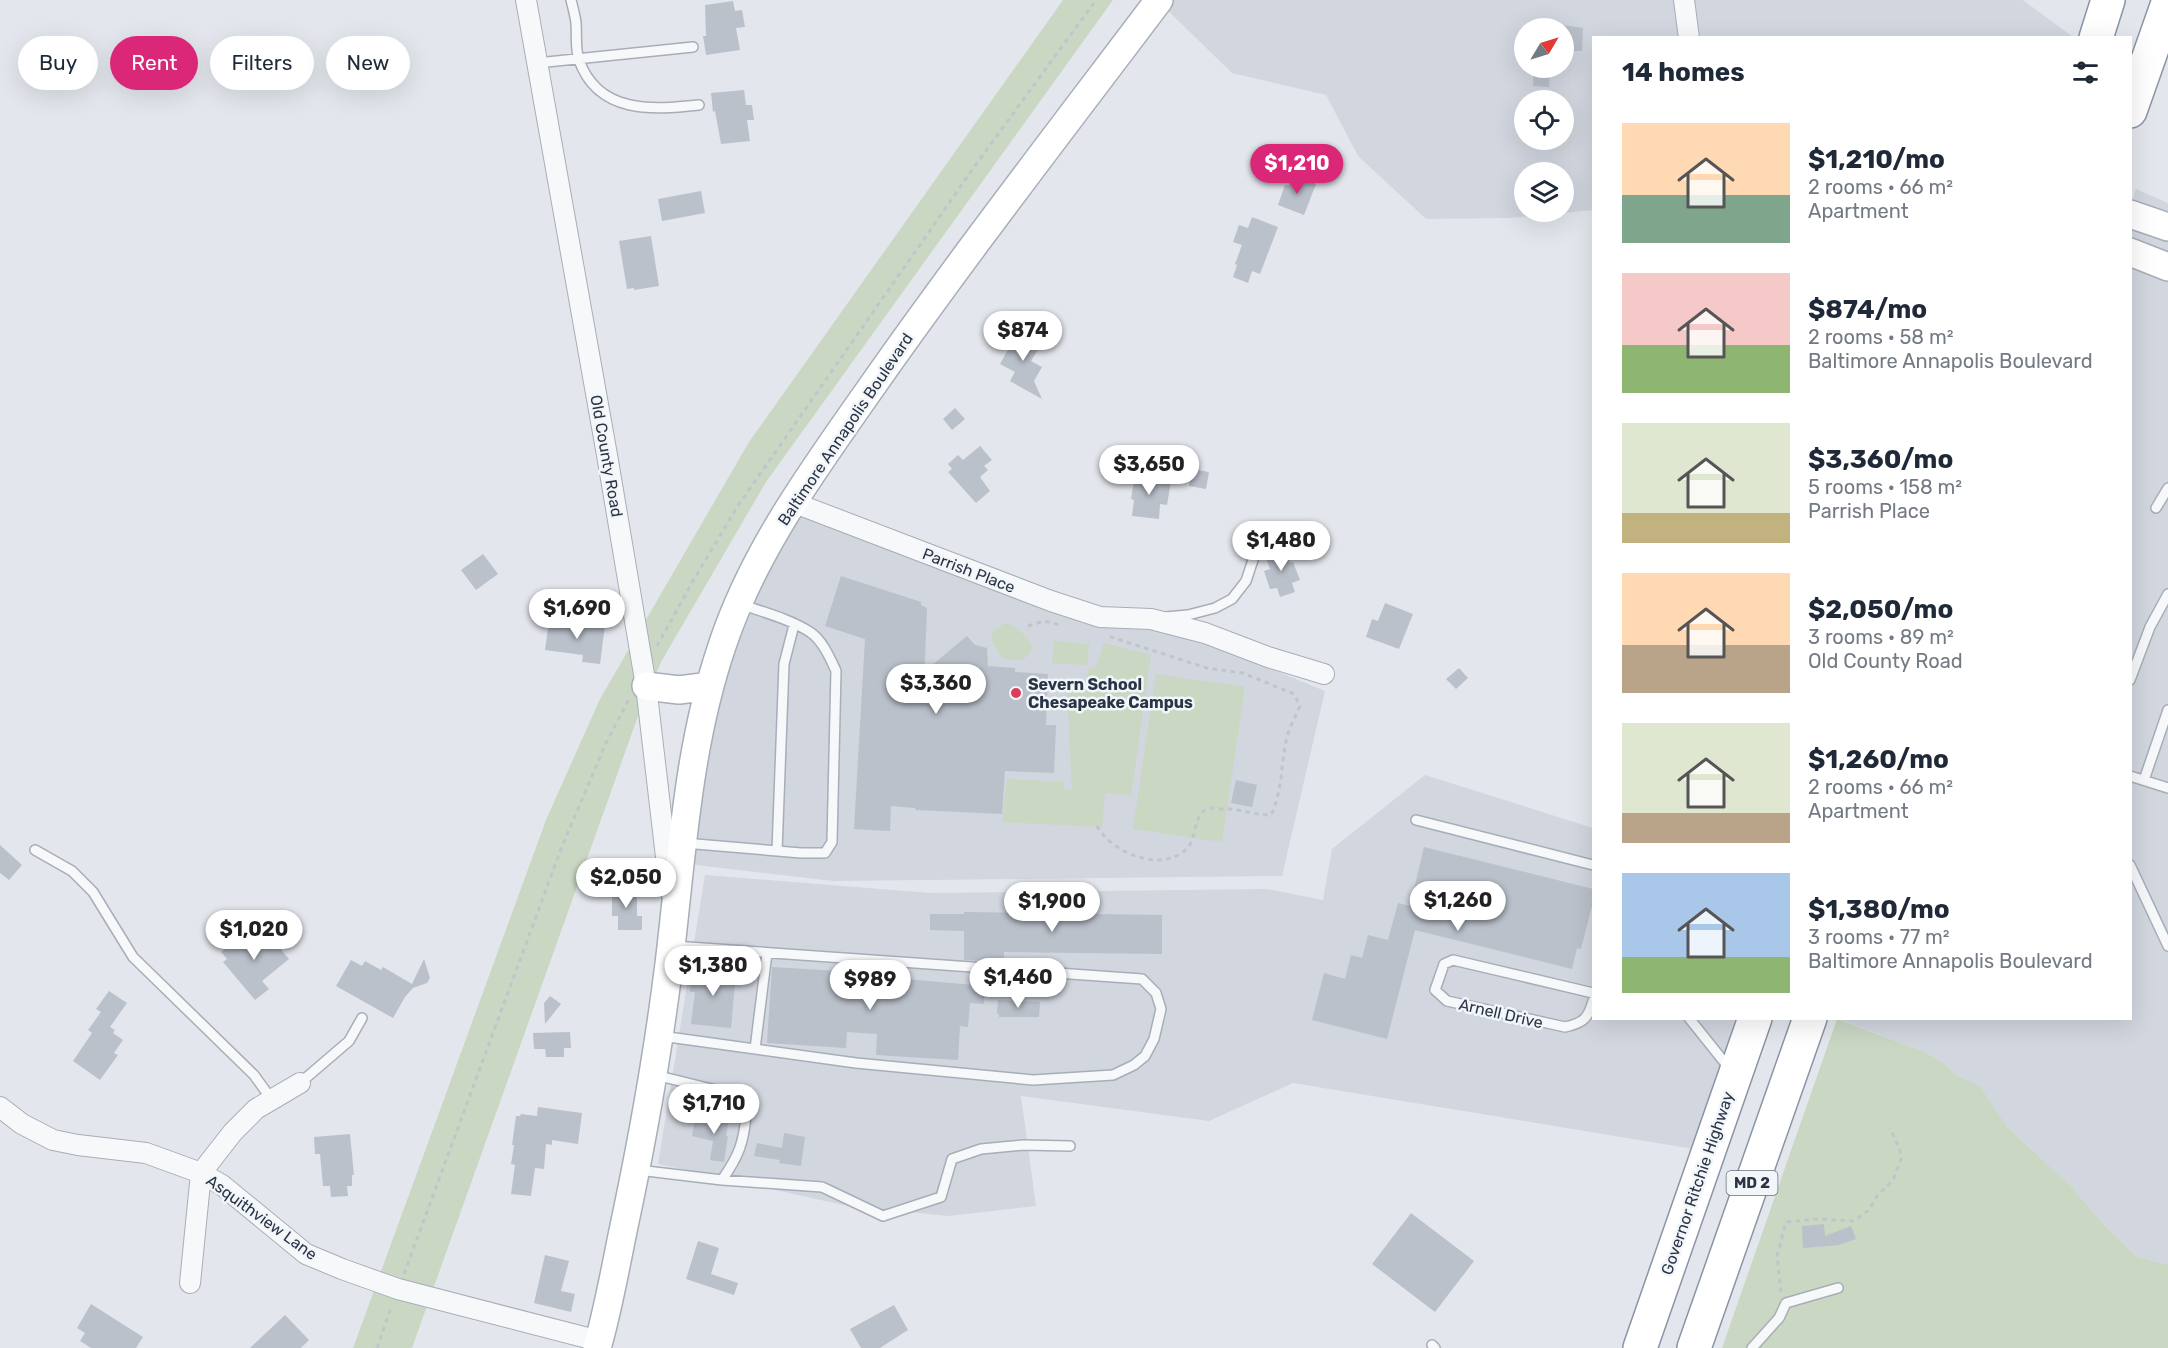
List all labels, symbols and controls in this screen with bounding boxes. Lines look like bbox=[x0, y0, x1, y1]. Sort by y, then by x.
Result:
north arrow bbox=[1514, 18, 1574, 78]
map controls bbox=[1514, 18, 1574, 222]
chip: Buy bbox=[18, 36, 98, 90]
chip: Rent bbox=[110, 36, 198, 90]
chip: Filters bbox=[210, 36, 314, 90]
chip: New bbox=[326, 36, 410, 90]
icon: filters bbox=[2069, 56, 2102, 89]
text: 14 homes bbox=[1622, 57, 1745, 88]
button: locate bbox=[1514, 90, 1574, 150]
pin: $1,210 bbox=[1248, 144, 1346, 195]
text: $1,210/mo bbox=[1808, 144, 1945, 175]
icon: home bbox=[1670, 147, 1742, 219]
text: $1,210 bbox=[1264, 151, 1330, 175]
button: layers bbox=[1514, 162, 1574, 222]
text: 2 rooms · 66 m² bbox=[1808, 175, 1953, 199]
text: Apartment bbox=[1808, 199, 1909, 223]
text: $874/mo bbox=[1808, 294, 1927, 325]
icon: home bbox=[1670, 297, 1742, 369]
pin: $874 bbox=[987, 311, 1059, 362]
text: $874 bbox=[997, 318, 1049, 342]
text: 2 rooms · 58 m² bbox=[1808, 325, 1954, 349]
street label: Baltimore Annapolis Boulevard bbox=[774, 330, 917, 529]
text: Baltimore Annapolis Boulevard bbox=[1808, 349, 2093, 373]
street label: Old County Road bbox=[586, 394, 627, 519]
text: $3,360/mo bbox=[1808, 444, 1953, 475]
pin: $3,650 bbox=[1100, 445, 1198, 496]
icon: home bbox=[1670, 447, 1742, 519]
text: $3,650 bbox=[1113, 452, 1185, 476]
text: 5 rooms · 158 m² bbox=[1808, 475, 1962, 499]
text: Parrish Place bbox=[1808, 499, 1930, 523]
pin: $1,480 bbox=[1232, 521, 1330, 572]
text: $1,480 bbox=[1246, 528, 1316, 552]
street label: Parrish Place bbox=[920, 544, 1018, 597]
pin: $1,690 bbox=[528, 589, 626, 640]
text: $2,050/mo bbox=[1808, 594, 1953, 625]
text: $1,690 bbox=[543, 596, 611, 620]
icon: home bbox=[1670, 597, 1742, 669]
text: 3 rooms · 89 m² bbox=[1808, 625, 1954, 649]
text: Old County Road bbox=[1808, 649, 1963, 673]
pin: $3,360 bbox=[887, 664, 985, 715]
text: $3,360 bbox=[900, 671, 972, 695]
place label: Severn School Chesapeake Campus bbox=[1028, 675, 1193, 712]
marker: Severn School Chesapeake Campus bbox=[1009, 686, 1023, 700]
text: $1,260/mo bbox=[1808, 744, 1949, 775]
icon: home bbox=[1670, 747, 1742, 819]
text: 2 rooms · 66 m² bbox=[1808, 775, 1953, 799]
text: Apartment bbox=[1808, 799, 1909, 823]
pin: $2,050 bbox=[577, 858, 675, 909]
text: $2,050 bbox=[590, 865, 662, 889]
pin: $1,260 bbox=[1409, 881, 1507, 932]
pin: $1,900 bbox=[1003, 882, 1101, 933]
text: $1,260 bbox=[1424, 888, 1492, 912]
text: $1,900 bbox=[1018, 889, 1086, 913]
text: $1,380/mo bbox=[1808, 894, 1950, 925]
icon: home bbox=[1670, 897, 1742, 969]
pin: $1,020 bbox=[205, 910, 303, 961]
text: $1,020 bbox=[220, 917, 288, 941]
text: 3 rooms · 77 m² bbox=[1808, 925, 1950, 949]
pin: $1,380 bbox=[664, 946, 762, 997]
text: Baltimore Annapolis Boulevard bbox=[1808, 949, 2093, 973]
text: $1,380 bbox=[678, 953, 748, 977]
pin: $1,460 bbox=[969, 958, 1067, 1009]
pin: $989 bbox=[834, 960, 906, 1011]
text: $1,460 bbox=[984, 965, 1053, 989]
text: $989 bbox=[844, 967, 896, 991]
street label: Arnell Drive bbox=[1457, 995, 1545, 1032]
pin: $1,710 bbox=[665, 1084, 763, 1135]
street label: Governor Ritchie Highway bbox=[1657, 1089, 1738, 1277]
text: $1,710 bbox=[682, 1091, 746, 1115]
street label: Asquithview Lane bbox=[203, 1171, 321, 1264]
road number: MD 2 bbox=[1726, 1171, 1778, 1195]

